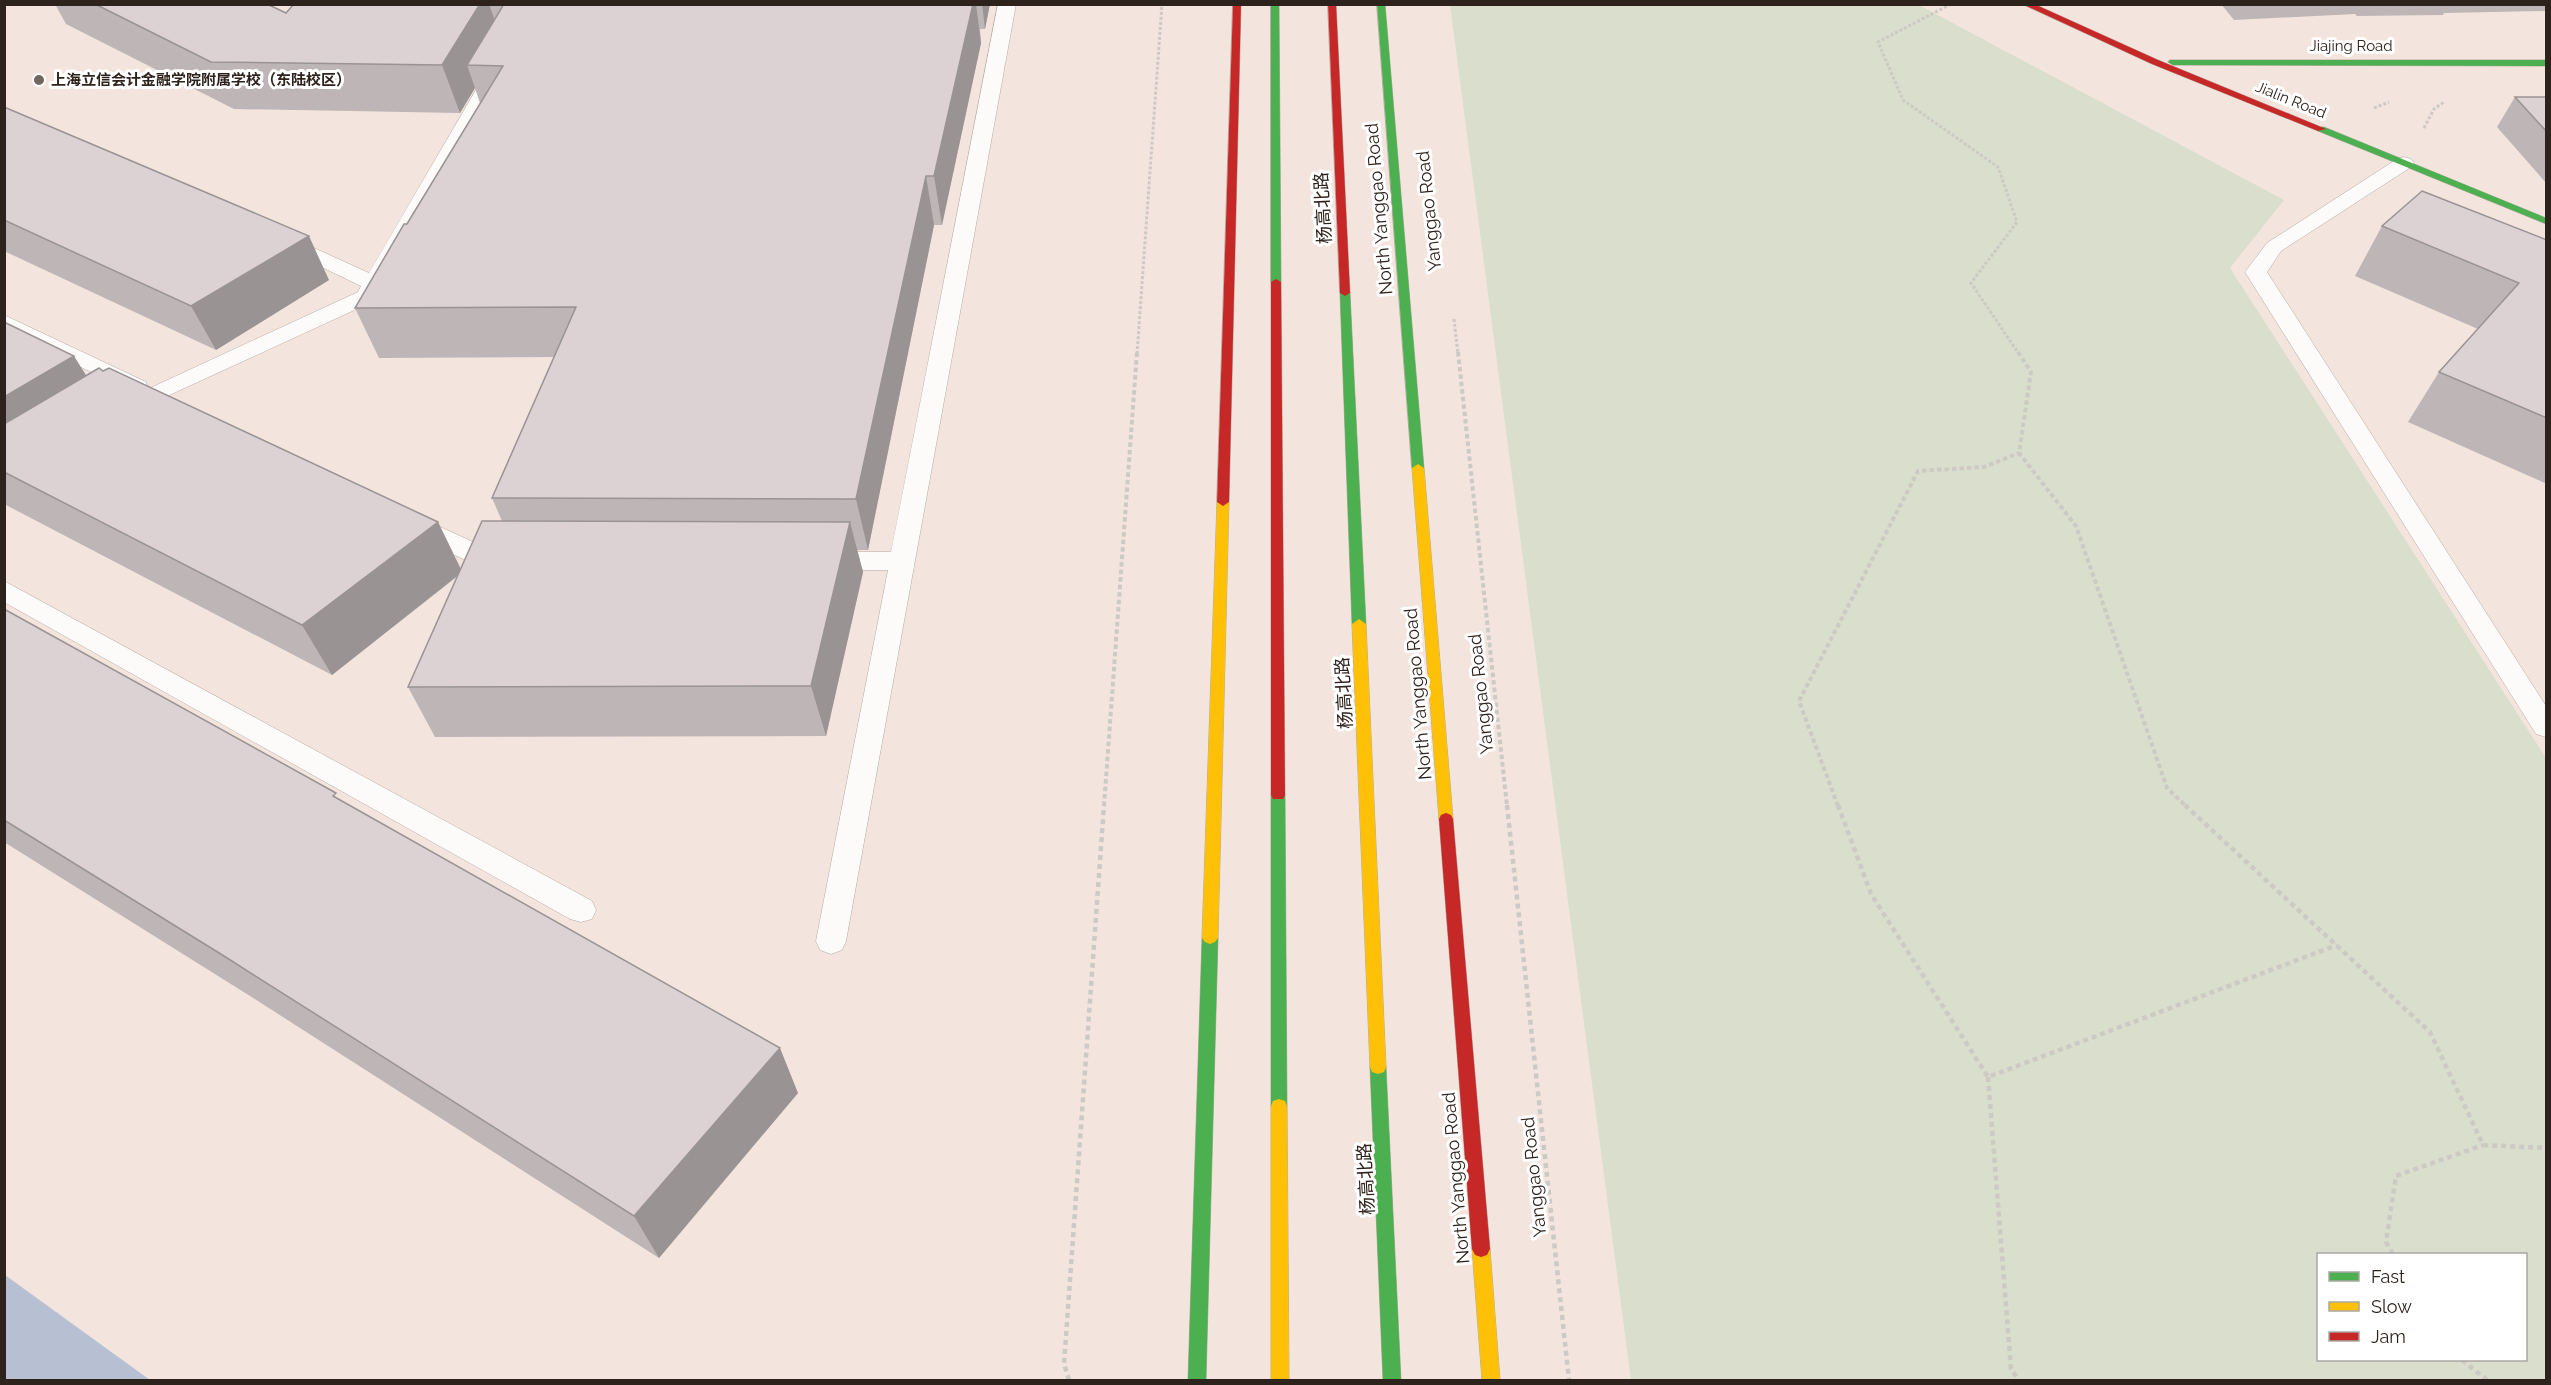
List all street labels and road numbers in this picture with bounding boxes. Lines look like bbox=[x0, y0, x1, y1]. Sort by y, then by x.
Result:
street label: Jiajing Road bbox=[2309, 37, 2393, 55]
street label: Jialin Road bbox=[2253, 78, 2329, 122]
street label: North Yanggao Road bbox=[1361, 122, 1396, 296]
street label: Yanggao Road bbox=[1412, 150, 1445, 272]
street label: 杨高北路 bbox=[1310, 172, 1335, 245]
street label: North Yanggao Road bbox=[1400, 607, 1435, 781]
street label: Yanggao Road bbox=[1464, 633, 1497, 755]
street label: 杨高北路 bbox=[1331, 657, 1356, 730]
street label: North Yanggao Road bbox=[1438, 1091, 1473, 1265]
street label: Yanggao Road bbox=[1517, 1116, 1550, 1238]
street label: 杨高北路 bbox=[1353, 1143, 1378, 1216]

